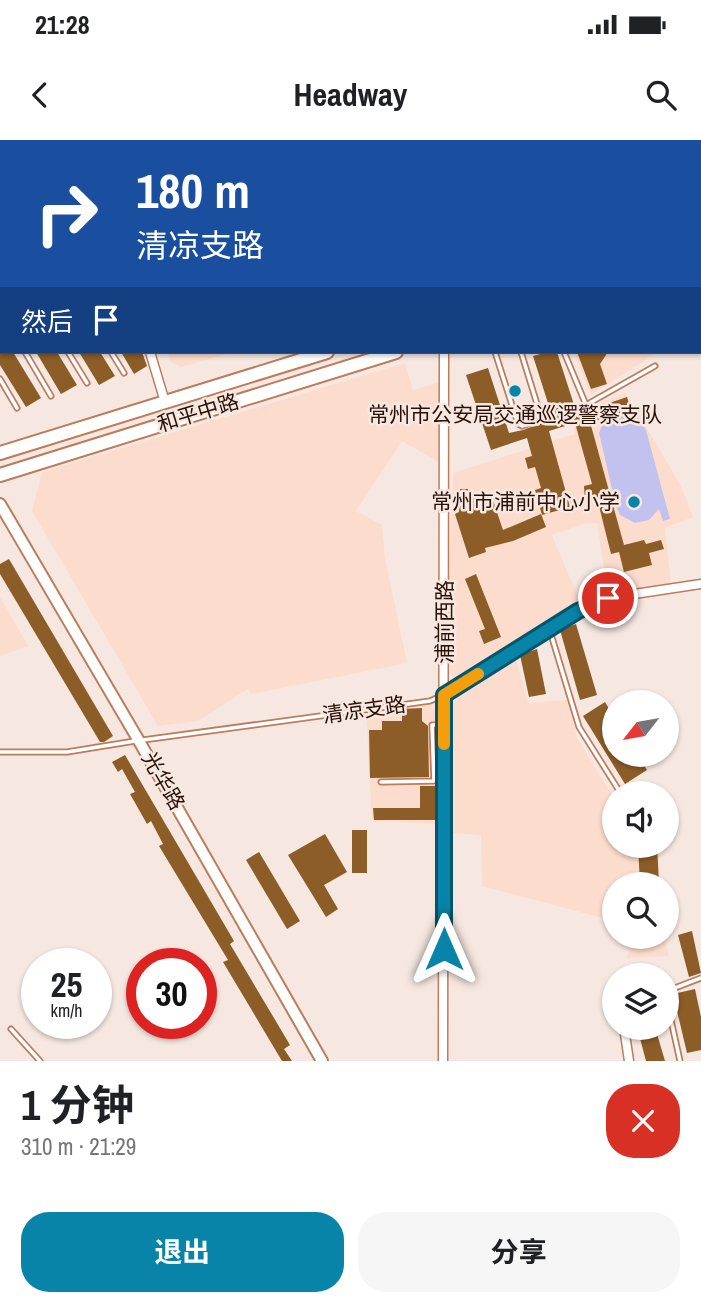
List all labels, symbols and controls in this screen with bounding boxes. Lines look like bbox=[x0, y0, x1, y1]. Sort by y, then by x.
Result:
text: 21:28 bbox=[35, 7, 90, 42]
text: Headway bbox=[294, 73, 407, 116]
icon: back bbox=[21, 76, 59, 114]
icon: search bbox=[642, 76, 680, 114]
text: 180 m bbox=[136, 157, 250, 223]
icon: right bbox=[21, 168, 112, 259]
text: 清凉支路 bbox=[136, 224, 264, 267]
icon: arrive bbox=[87, 301, 125, 339]
text: 然后 bbox=[21, 304, 73, 339]
marker: 常州市公安局交通巡逻警察支队 bbox=[507, 383, 523, 399]
street label: 和平中路 bbox=[153, 386, 242, 439]
place label: 常州市公安局交通巡逻警察支队 bbox=[368, 400, 662, 429]
place label: 常州市浦前中心小学 bbox=[431, 487, 620, 516]
marker: 常州市浦前中心小学 bbox=[626, 494, 642, 510]
pin bbox=[578, 568, 638, 628]
icon: arrive bbox=[589, 579, 627, 617]
street label: 浦前西路 bbox=[430, 580, 459, 664]
street label: 清凉支路 bbox=[320, 689, 408, 730]
north arrow bbox=[602, 690, 679, 766]
map controls bbox=[602, 690, 679, 1040]
street label: 光华路 bbox=[135, 746, 192, 815]
button: sound bbox=[602, 781, 679, 858]
button: search bbox=[602, 872, 679, 949]
position arrow bbox=[407, 912, 481, 986]
speed limit sign: 30 bbox=[126, 948, 217, 1039]
text: 25 bbox=[51, 961, 82, 1008]
button: layers bbox=[602, 963, 679, 1040]
text: km/h bbox=[51, 998, 83, 1023]
text: 1 分钟 bbox=[21, 1077, 134, 1133]
button: close bbox=[606, 1084, 680, 1158]
text: 310 m · 21:29 bbox=[21, 1131, 136, 1162]
button: 退出 bbox=[21, 1212, 344, 1292]
button: 分享 bbox=[358, 1212, 680, 1292]

